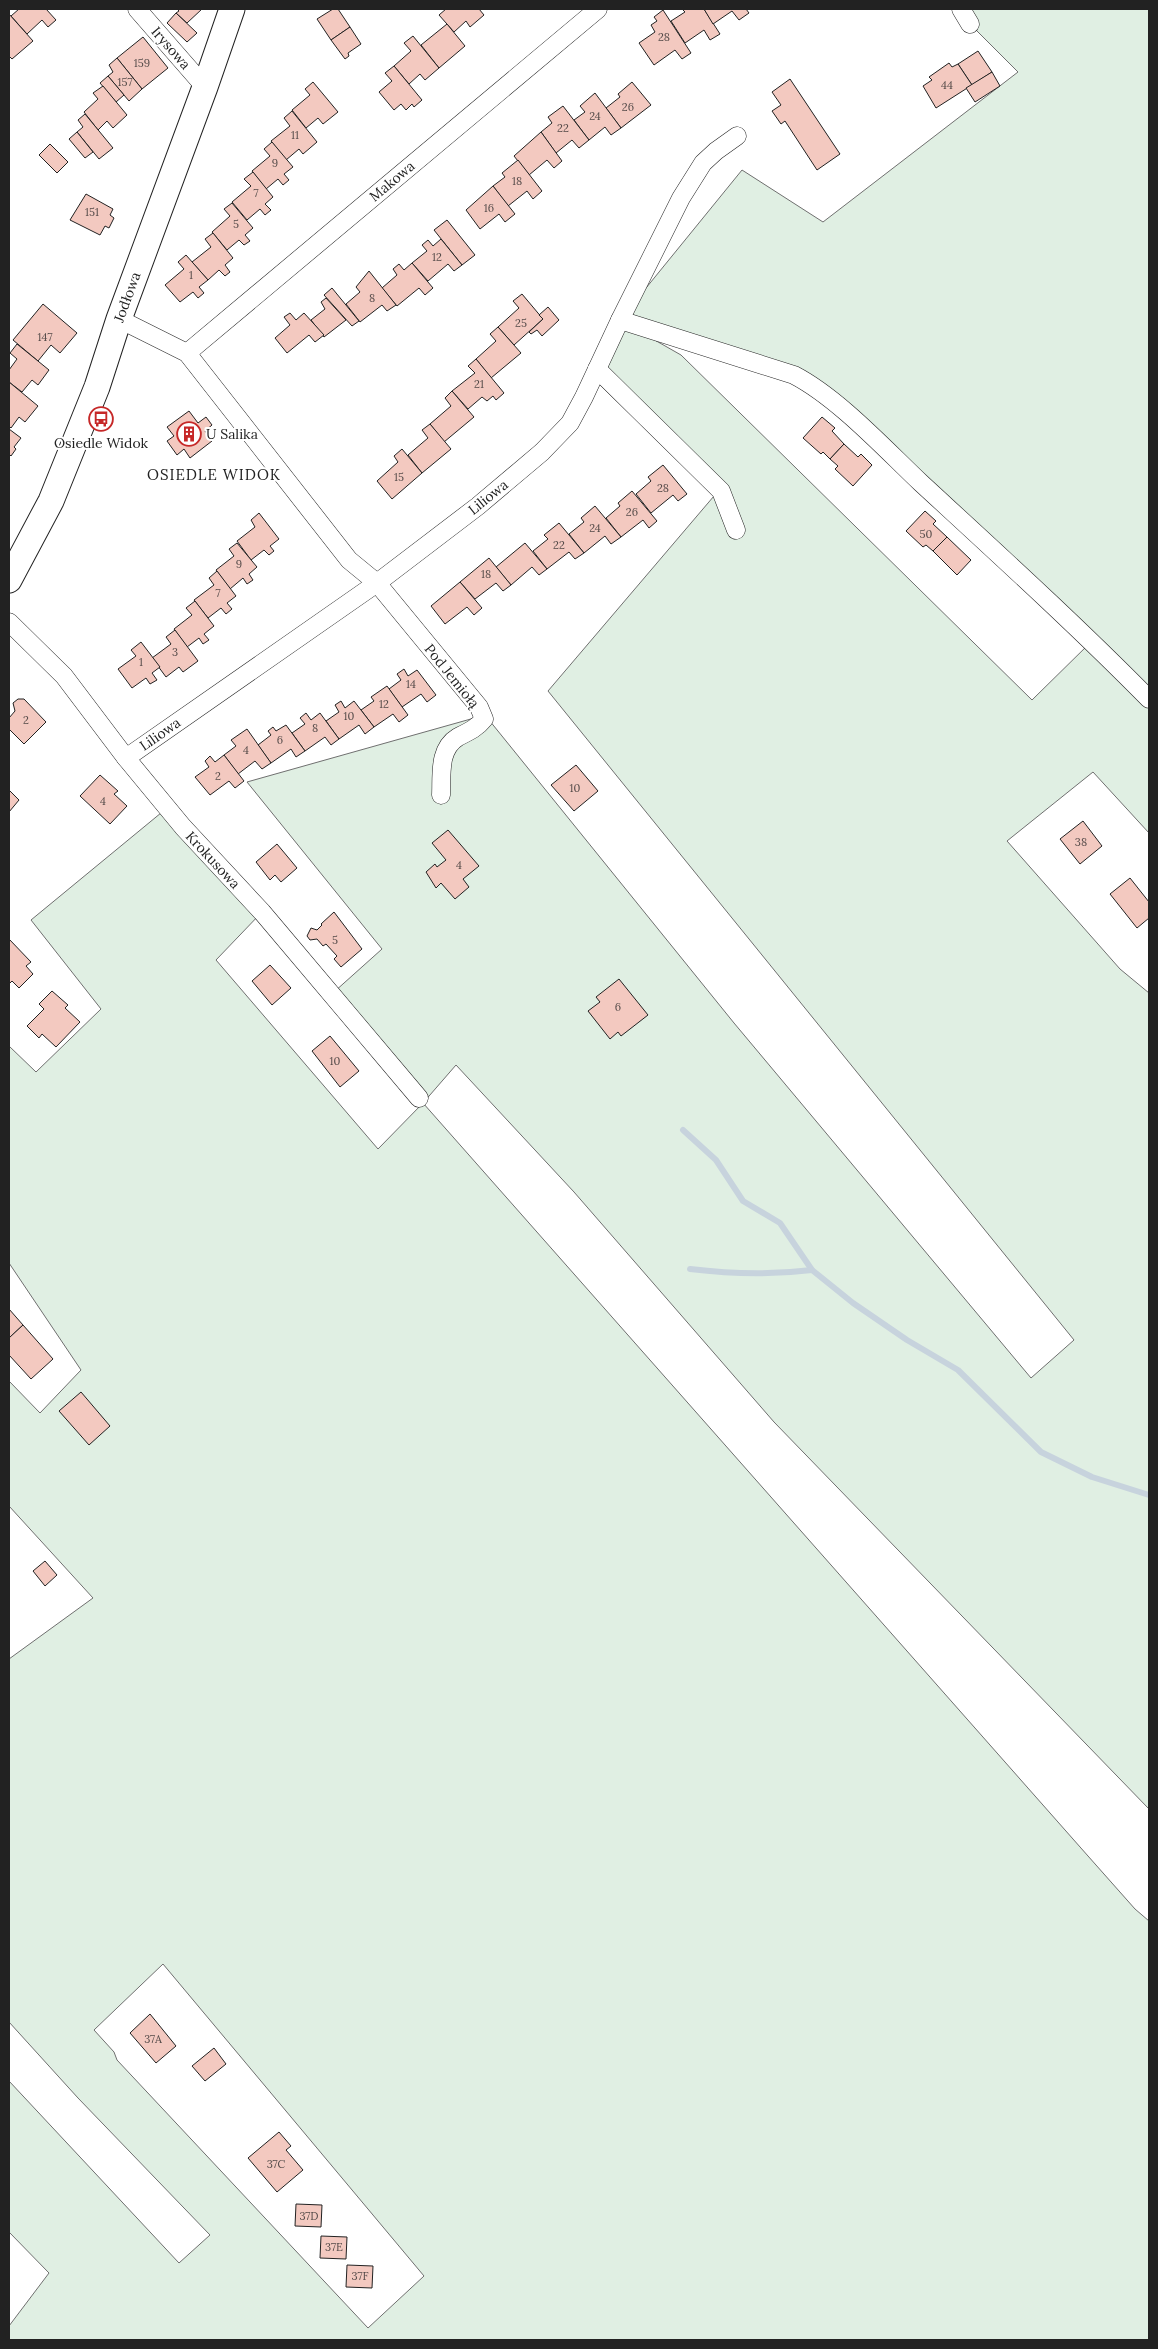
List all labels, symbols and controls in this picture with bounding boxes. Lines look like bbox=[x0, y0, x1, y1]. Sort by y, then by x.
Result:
street label: Irysowa bbox=[147, 23, 195, 73]
house number: 28 bbox=[658, 30, 670, 44]
house number: 159 bbox=[134, 56, 150, 70]
house number: 157 bbox=[117, 75, 133, 89]
house number: 44 bbox=[941, 78, 953, 92]
house number: 26 bbox=[622, 100, 634, 114]
house number: 24 bbox=[589, 109, 601, 123]
house number: 22 bbox=[557, 121, 569, 135]
house number: 11 bbox=[291, 128, 299, 142]
house number: 9 bbox=[272, 156, 278, 170]
street label: Makowa bbox=[366, 157, 418, 205]
house number: 18 bbox=[512, 174, 522, 188]
house number: 7 bbox=[253, 186, 259, 200]
house number: 16 bbox=[484, 201, 494, 215]
house number: 151 bbox=[85, 205, 99, 219]
house number: 5 bbox=[233, 217, 239, 231]
house number: 12 bbox=[432, 250, 442, 264]
house number: 1 bbox=[189, 268, 193, 282]
street label: Jodłowa bbox=[109, 269, 144, 326]
house number: 8 bbox=[369, 291, 375, 305]
house number: 25 bbox=[515, 316, 527, 330]
house number: 147 bbox=[37, 330, 53, 344]
house number: 21 bbox=[474, 377, 484, 391]
bus stop icon: Osiedle Widok bbox=[88, 406, 114, 432]
building icon: U Salika bbox=[176, 421, 202, 447]
place label: U Salika bbox=[206, 425, 258, 443]
place label: Osiedle Widok bbox=[54, 434, 149, 452]
district label: OSIEDLE WIDOK bbox=[147, 465, 281, 484]
house number: 15 bbox=[394, 470, 404, 484]
street label: Liliowa bbox=[464, 475, 512, 519]
house number: 28 bbox=[657, 481, 669, 495]
house number: 26 bbox=[626, 505, 638, 519]
house number: 24 bbox=[589, 521, 601, 535]
house number: 50 bbox=[920, 527, 933, 541]
house number: 22 bbox=[553, 538, 565, 552]
house number: 9 bbox=[236, 557, 242, 571]
house number: 18 bbox=[481, 567, 491, 581]
house number: 7 bbox=[215, 586, 221, 600]
street label: Pod Jemiołą bbox=[421, 640, 483, 712]
house number: 3 bbox=[172, 645, 178, 659]
house number: 1 bbox=[139, 655, 143, 669]
house number: 14 bbox=[406, 677, 416, 691]
house number: 12 bbox=[379, 697, 389, 711]
house number: 10 bbox=[344, 709, 355, 723]
house number: 2 bbox=[23, 713, 29, 727]
street label: Liliowa bbox=[136, 713, 184, 755]
house number: 8 bbox=[312, 721, 318, 735]
house number: 6 bbox=[277, 733, 283, 747]
house number: 4 bbox=[243, 743, 249, 757]
house number: 2 bbox=[215, 769, 221, 783]
house number: 10 bbox=[570, 781, 581, 795]
house number: 4 bbox=[100, 794, 106, 808]
street label: Krokusowa bbox=[182, 827, 244, 893]
house number: 38 bbox=[1075, 835, 1087, 849]
house number: 4 bbox=[456, 858, 462, 872]
house number: 5 bbox=[332, 933, 338, 947]
house number: 6 bbox=[615, 1000, 621, 1014]
house number: 10 bbox=[330, 1054, 341, 1068]
house number: 37A bbox=[144, 2032, 163, 2046]
house number: 37C bbox=[267, 2157, 286, 2171]
house number: 37D bbox=[299, 2209, 319, 2223]
house number: 37E bbox=[325, 2240, 343, 2254]
house number: 37F bbox=[352, 2269, 368, 2283]

